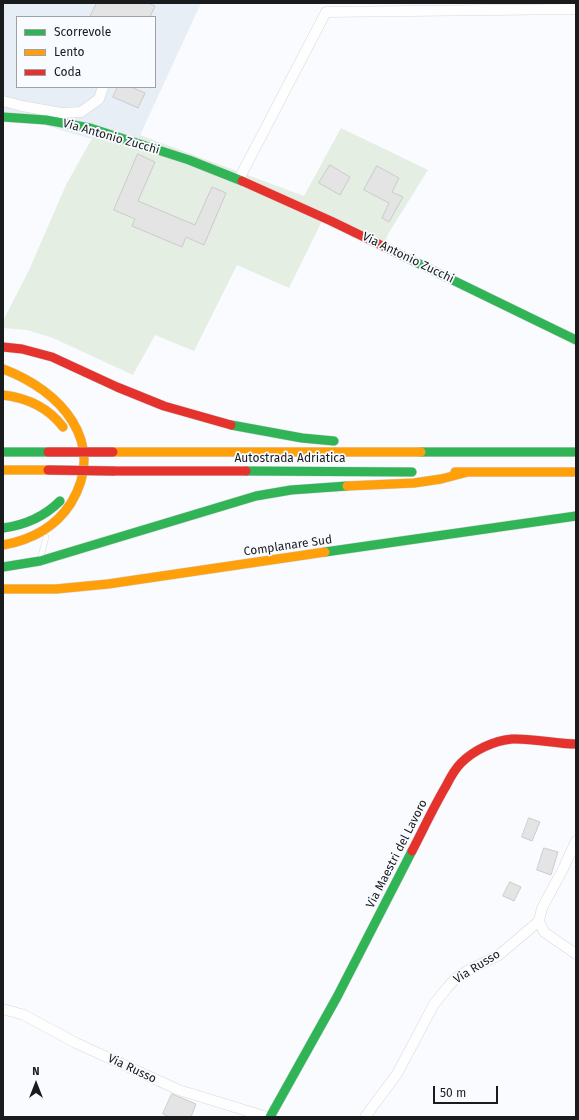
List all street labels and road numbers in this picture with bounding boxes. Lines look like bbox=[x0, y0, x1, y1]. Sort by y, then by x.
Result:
street label: Via Antonio Zucchi bbox=[61, 116, 161, 158]
street label: Via Antonio Zucchi bbox=[360, 230, 456, 286]
street label: Autostrada Adriatica bbox=[234, 452, 346, 466]
street label: Complanare Sud bbox=[243, 533, 333, 559]
street label: Via Maestri del Lavoro bbox=[363, 797, 431, 911]
street label: Via Russo bbox=[451, 947, 503, 987]
street label: Via Russo bbox=[105, 1051, 159, 1087]

